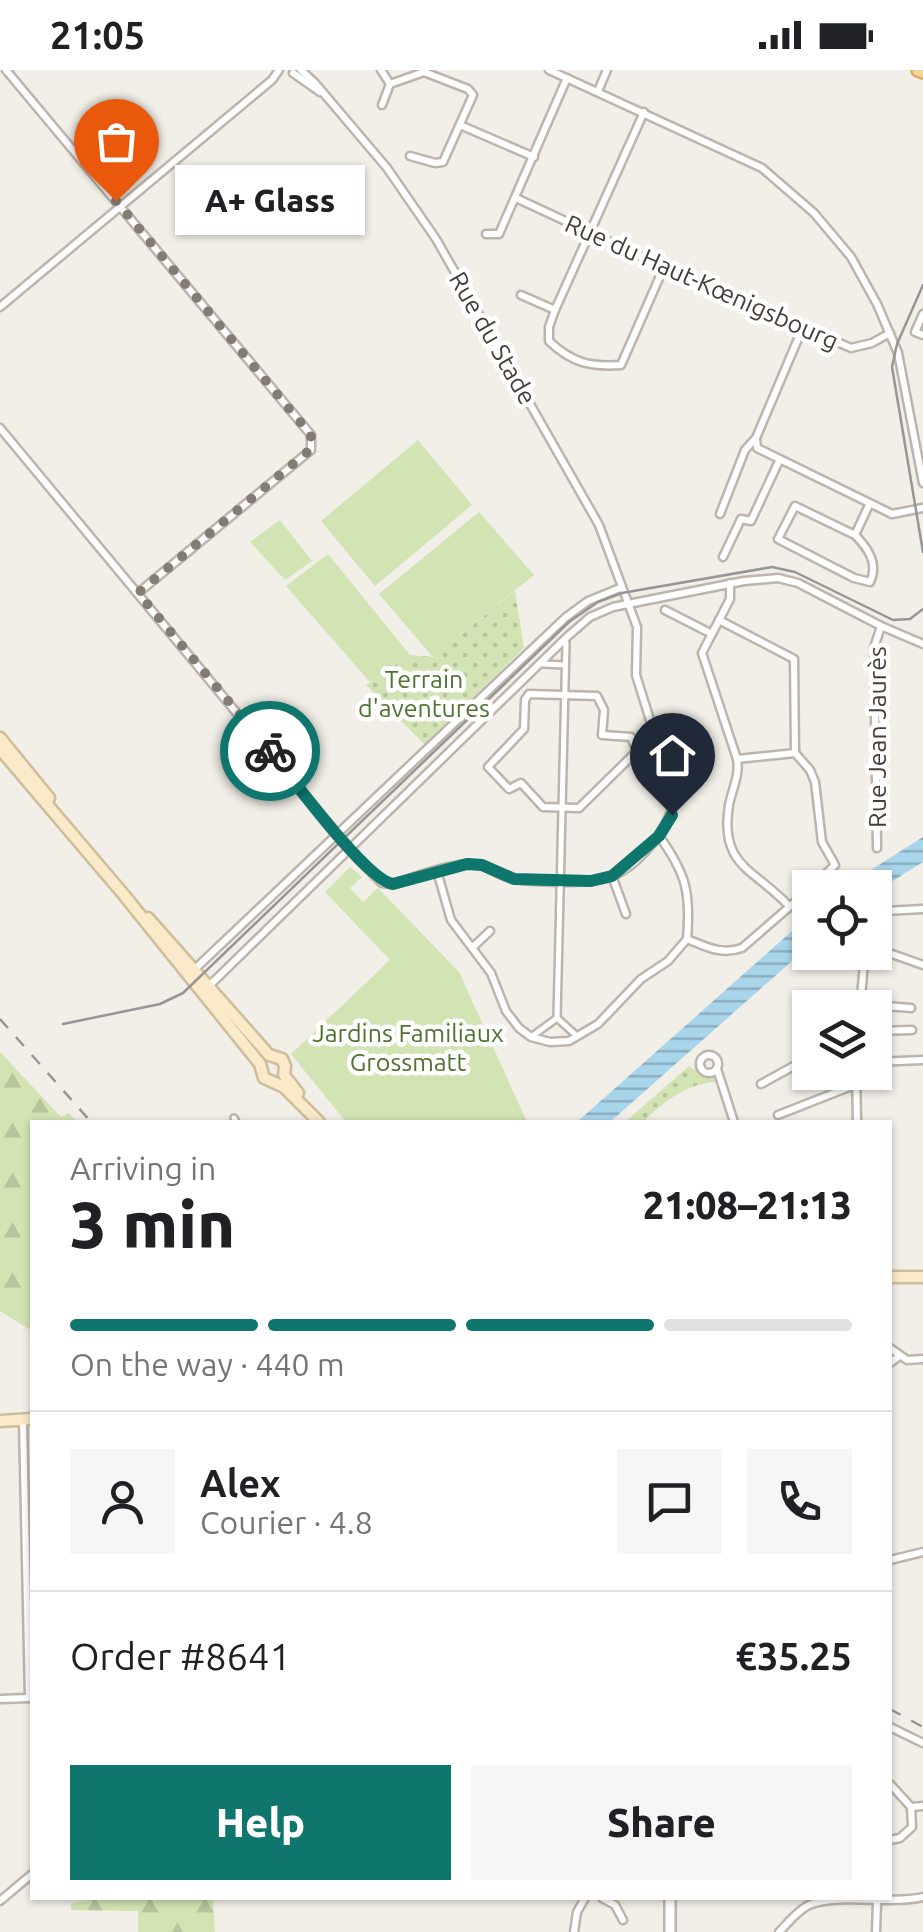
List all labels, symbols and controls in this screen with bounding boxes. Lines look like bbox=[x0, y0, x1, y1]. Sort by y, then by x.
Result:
text: 21:05 bbox=[50, 14, 145, 56]
pin bbox=[74, 99, 159, 202]
icon: bag bbox=[89, 114, 144, 169]
callout: A+ Glass bbox=[176, 166, 366, 236]
text: A+ Glass bbox=[205, 182, 335, 218]
street label: Rue du Haut-Kœnigsbourg bbox=[561, 209, 843, 355]
street label: Rue du Stade bbox=[444, 267, 542, 409]
street label: Rue Jean Jaurès bbox=[863, 646, 891, 828]
park label: Terrain d'aventures bbox=[358, 665, 490, 722]
courier bbox=[220, 701, 320, 801]
pin bbox=[630, 713, 715, 816]
icon: bike bbox=[243, 724, 298, 779]
icon: home bbox=[645, 728, 700, 783]
map controls bbox=[792, 870, 892, 1090]
button: locate bbox=[792, 870, 892, 970]
button: layers bbox=[792, 990, 892, 1090]
park label: Jardins Familiaux Grossmatt bbox=[312, 1019, 504, 1076]
text: Arriving in bbox=[70, 1150, 216, 1186]
text: 21:08–21:13 bbox=[643, 1184, 852, 1226]
text: 3 min bbox=[70, 1187, 235, 1260]
text: On the way · 440 m bbox=[70, 1346, 345, 1382]
button: person bbox=[70, 1449, 175, 1554]
button: chat bbox=[617, 1449, 722, 1554]
button: phone bbox=[747, 1449, 852, 1554]
text: Alex bbox=[200, 1462, 281, 1504]
text: Courier · 4.8 bbox=[200, 1504, 373, 1540]
text: Order #8641 bbox=[70, 1635, 291, 1677]
text: €35.25 bbox=[735, 1635, 852, 1677]
button: Help bbox=[70, 1765, 451, 1880]
button: Share bbox=[471, 1765, 852, 1880]

